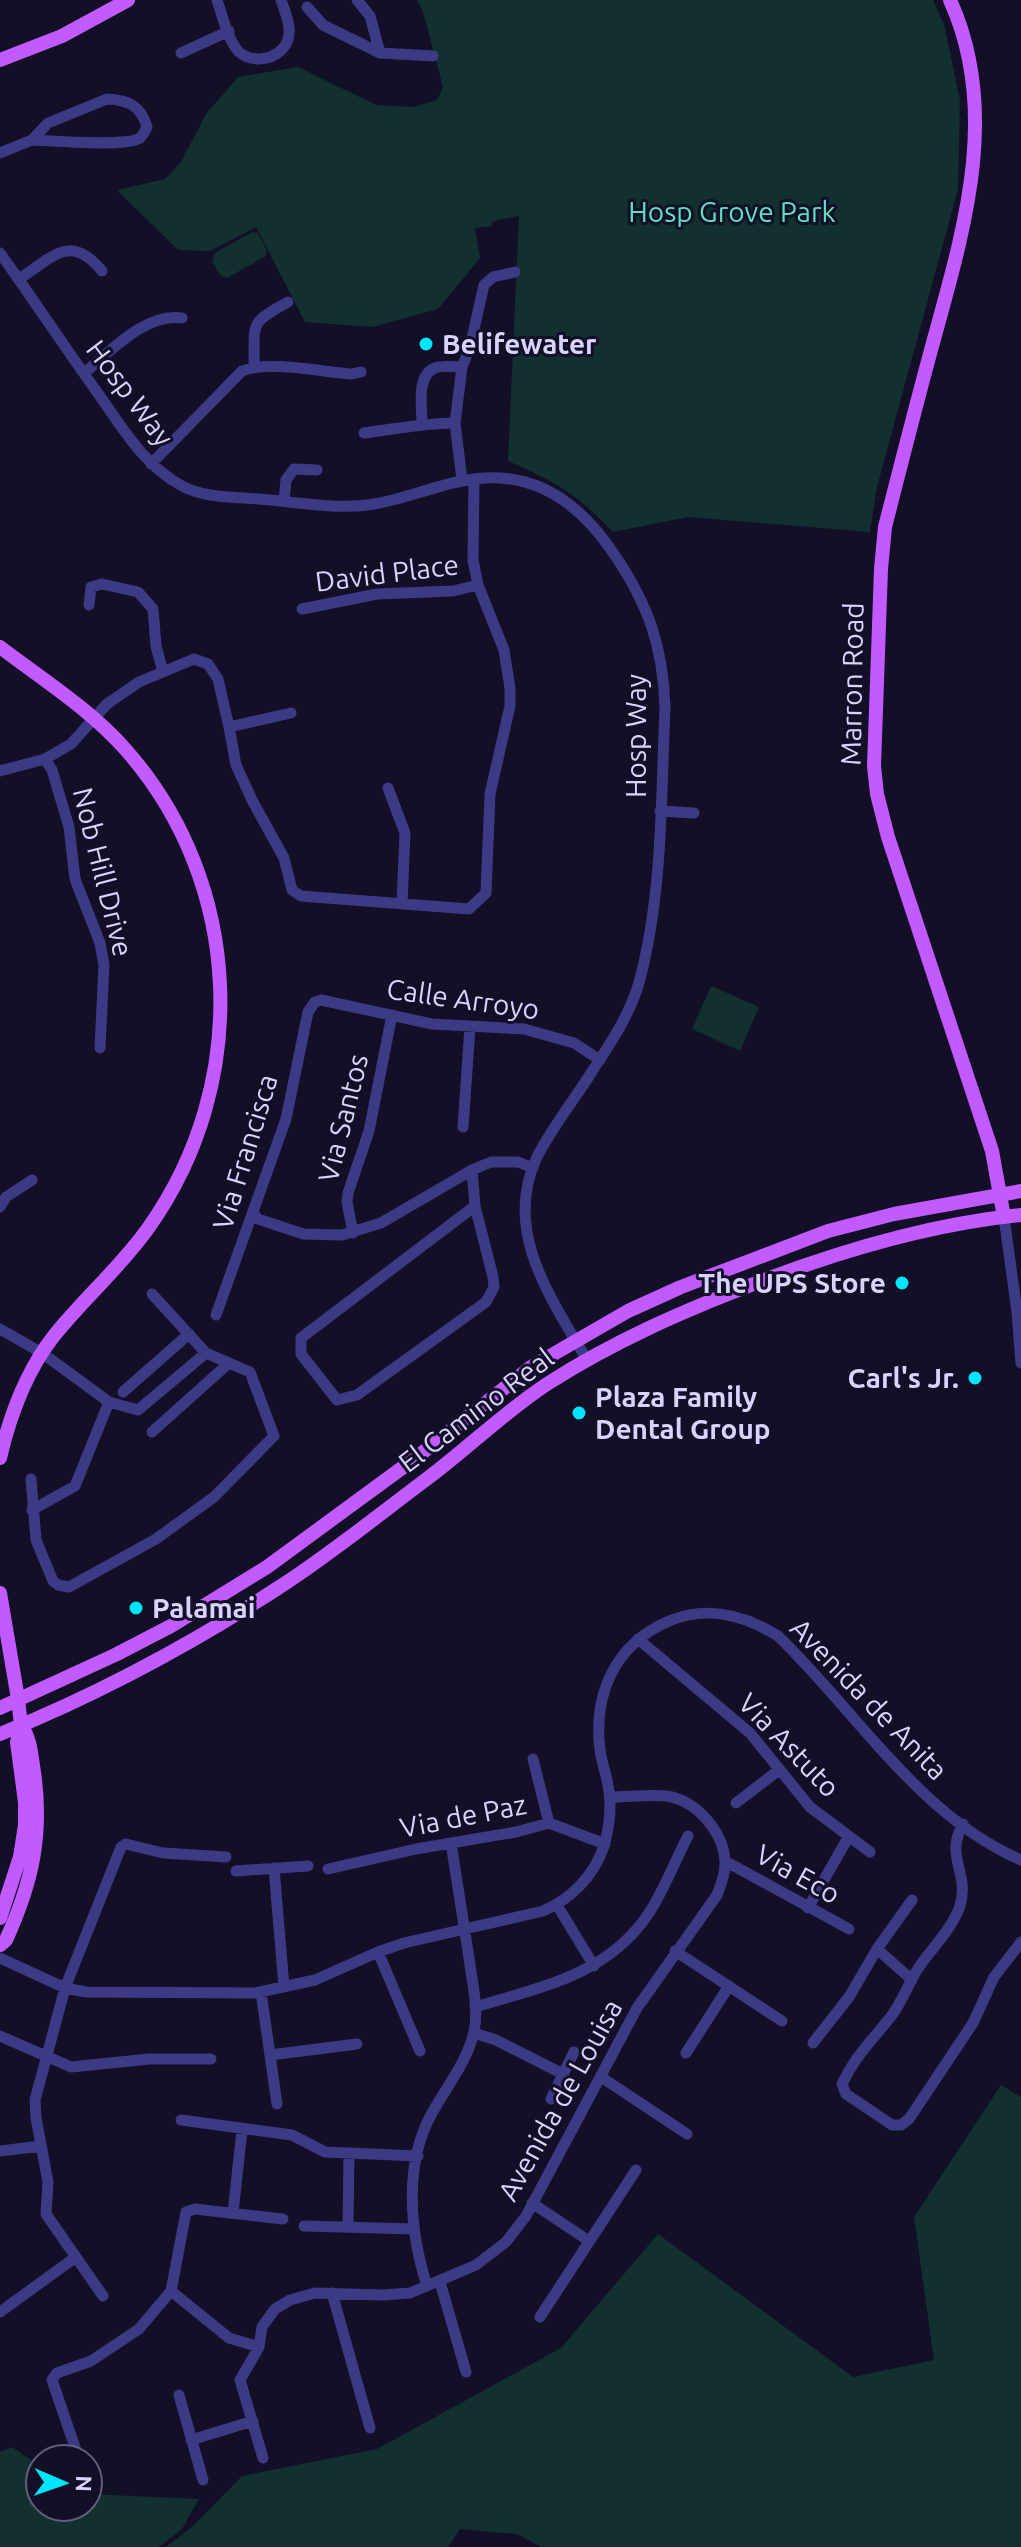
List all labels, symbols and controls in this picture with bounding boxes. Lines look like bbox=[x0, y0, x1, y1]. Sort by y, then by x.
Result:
park label: Hosp Grove Park bbox=[628, 196, 836, 227]
place label: Belifewater bbox=[442, 328, 597, 359]
street label: Hosp Way bbox=[81, 334, 180, 452]
marker: Belifewater bbox=[417, 335, 435, 353]
street label: David Place bbox=[313, 548, 460, 597]
street label: Marron Road bbox=[835, 602, 868, 766]
street label: Hosp Way bbox=[620, 674, 651, 798]
street label: Nob Hill Drive bbox=[68, 784, 139, 959]
street label: Calle Arroyo bbox=[385, 972, 541, 1025]
street label: Via Santos bbox=[312, 1051, 373, 1185]
street label: Via Francisca bbox=[206, 1070, 283, 1233]
place label: The UPS Store bbox=[698, 1267, 886, 1298]
marker: The UPS Store bbox=[893, 1274, 911, 1292]
street label: El Camino Real bbox=[392, 1341, 559, 1478]
place label: Carl's Jr. bbox=[848, 1362, 959, 1393]
marker: Carl's Jr. bbox=[966, 1369, 984, 1387]
place label: Plaza Family Dental Group bbox=[595, 1381, 771, 1444]
marker: Plaza Family Dental Group bbox=[570, 1404, 588, 1422]
place label: Palamai bbox=[152, 1592, 256, 1623]
marker: Palamai bbox=[127, 1599, 145, 1617]
street label: Avenida de Anita bbox=[785, 1612, 954, 1785]
street label: Via Astuto bbox=[733, 1687, 846, 1803]
street label: Via de Paz bbox=[397, 1788, 529, 1843]
street label: Via Eco bbox=[751, 1838, 846, 1909]
street label: Avenida de Louisa bbox=[491, 1994, 628, 2206]
north arrow bbox=[24, 2443, 104, 2523]
text: N bbox=[72, 2475, 97, 2492]

